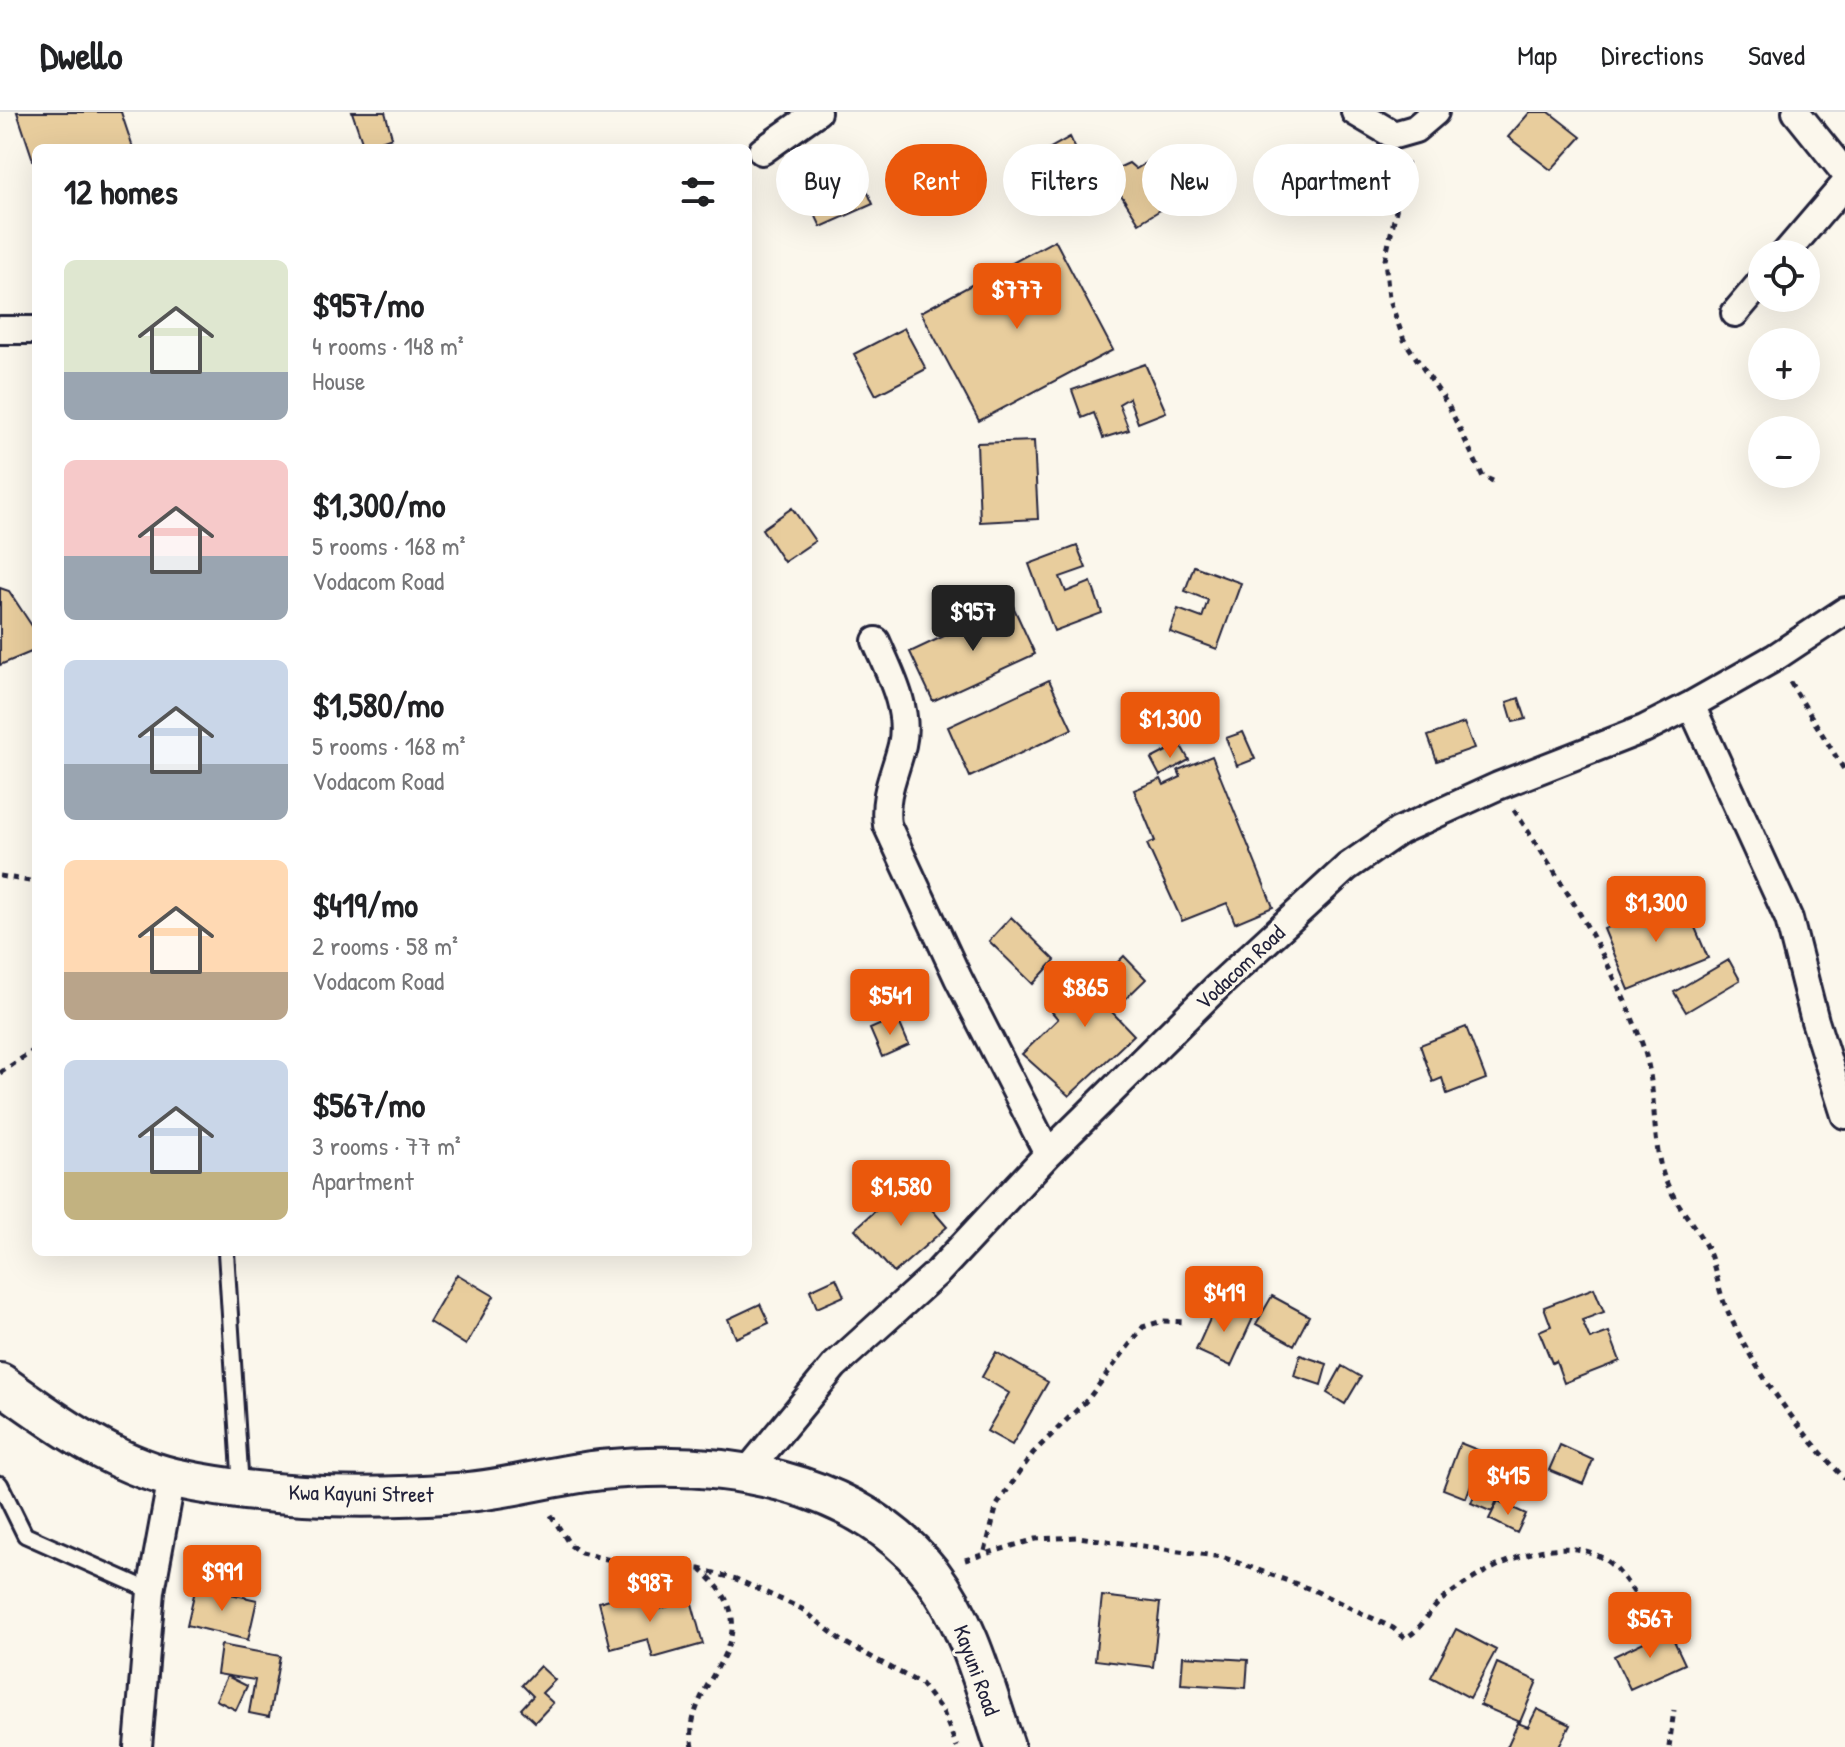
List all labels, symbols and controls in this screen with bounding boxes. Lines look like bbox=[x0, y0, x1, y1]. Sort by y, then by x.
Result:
text: Dwello bbox=[40, 29, 122, 81]
text: Map bbox=[1517, 36, 1557, 74]
text: Directions bbox=[1601, 36, 1704, 74]
text: Saved bbox=[1748, 36, 1805, 74]
chip: Buy bbox=[776, 144, 869, 216]
chip: Rent bbox=[885, 144, 987, 216]
chip: Filters bbox=[1003, 144, 1126, 216]
chip: New bbox=[1142, 144, 1237, 216]
chip: Apartment bbox=[1253, 144, 1419, 216]
text: 12 homes bbox=[64, 169, 178, 215]
icon: filters bbox=[676, 170, 720, 214]
map controls bbox=[1748, 240, 1820, 488]
button: locate bbox=[1748, 240, 1820, 312]
pin: $777 bbox=[970, 263, 1064, 331]
text: $777 bbox=[991, 271, 1043, 306]
text: $957/mo bbox=[312, 282, 424, 328]
icon: home bbox=[128, 292, 224, 388]
text: 4 rooms · 148 m² bbox=[312, 328, 464, 363]
button: + bbox=[1748, 328, 1820, 400]
text: House bbox=[312, 363, 365, 398]
button: − bbox=[1748, 416, 1820, 488]
text: $1,300/mo bbox=[312, 482, 445, 528]
icon: home bbox=[128, 492, 224, 588]
text: 5 rooms · 168 m² bbox=[312, 528, 466, 563]
text: Vodacom Road bbox=[312, 563, 444, 598]
pin: $957 bbox=[926, 585, 1020, 653]
text: $957 bbox=[950, 593, 996, 628]
text: $1,580/mo bbox=[312, 682, 444, 728]
icon: home bbox=[128, 692, 224, 788]
pin: $1,300 bbox=[1105, 692, 1235, 760]
text: $1,300 bbox=[1139, 700, 1201, 735]
text: 5 rooms · 168 m² bbox=[312, 728, 466, 763]
text: Vodacom Road bbox=[312, 763, 444, 798]
pin: $1,300 bbox=[1591, 876, 1721, 944]
text: $419/mo bbox=[312, 882, 418, 928]
text: $1,300 bbox=[1625, 884, 1687, 919]
icon: home bbox=[128, 892, 224, 988]
street label: Vodacom Road bbox=[1189, 918, 1291, 1016]
text: 2 rooms · 58 m² bbox=[312, 928, 458, 963]
pin: $865 bbox=[1038, 961, 1132, 1029]
text: Vodacom Road bbox=[312, 963, 444, 998]
pin: $541 bbox=[843, 969, 937, 1037]
text: $865 bbox=[1062, 969, 1108, 1004]
text: $541 bbox=[868, 977, 912, 1012]
text: $567/mo bbox=[312, 1082, 425, 1128]
icon: home bbox=[128, 1092, 224, 1188]
text: 3 rooms · 77 m² bbox=[312, 1128, 461, 1163]
pin: $1,580 bbox=[836, 1160, 966, 1228]
text: Apartment bbox=[312, 1163, 414, 1198]
text: $1,580 bbox=[870, 1168, 932, 1203]
pin: $419 bbox=[1177, 1266, 1271, 1334]
text: $419 bbox=[1203, 1274, 1245, 1309]
pin: $415 bbox=[1461, 1449, 1555, 1517]
text: $415 bbox=[1486, 1457, 1530, 1492]
street label: Kwa Kayuni Street bbox=[288, 1477, 434, 1509]
pin: $991 bbox=[175, 1545, 269, 1613]
text: $991 bbox=[201, 1553, 243, 1588]
pin: $987 bbox=[603, 1556, 697, 1624]
text: $987 bbox=[627, 1564, 673, 1599]
pin: $567 bbox=[1603, 1592, 1697, 1660]
text: $567 bbox=[1626, 1600, 1674, 1635]
street label: Kayuni Road bbox=[947, 1621, 1007, 1720]

